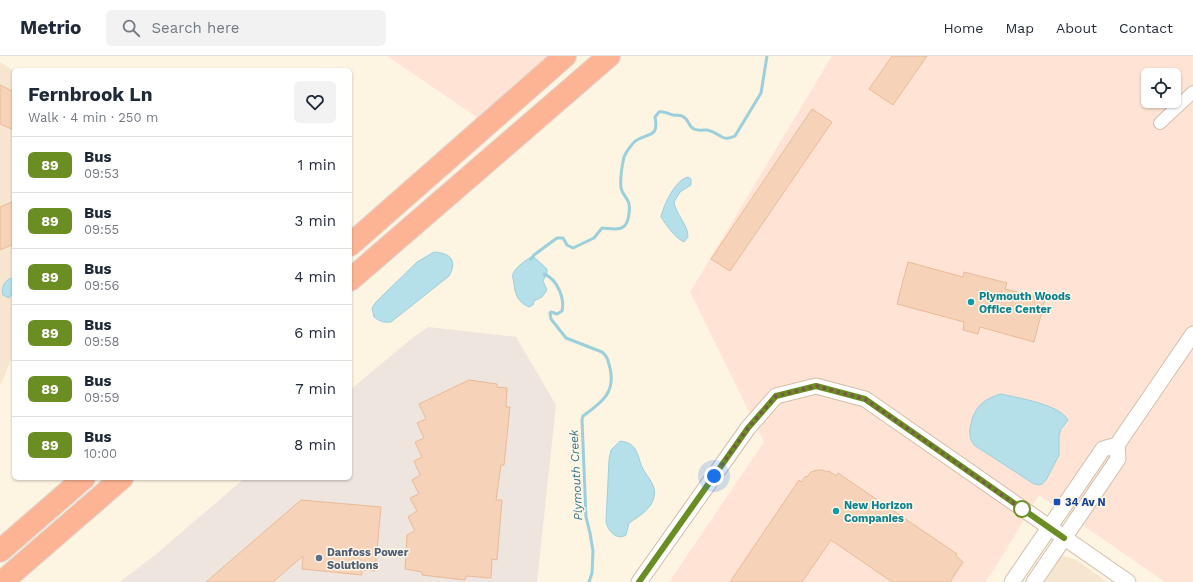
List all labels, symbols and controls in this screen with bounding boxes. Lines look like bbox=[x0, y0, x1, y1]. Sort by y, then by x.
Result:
search box bbox=[106, 10, 386, 46]
text: Metrio bbox=[20, 16, 82, 39]
icon: search bbox=[120, 17, 142, 39]
text: Search here bbox=[152, 19, 239, 37]
text: Home bbox=[943, 20, 983, 36]
text: Map bbox=[1005, 20, 1034, 36]
text: About bbox=[1056, 20, 1097, 36]
text: Contact bbox=[1119, 20, 1173, 36]
map controls bbox=[1141, 68, 1181, 108]
button: locate bbox=[1141, 68, 1181, 108]
button: heart bbox=[294, 81, 336, 123]
text: Fernbrook Ln bbox=[28, 83, 153, 106]
text: Walk · 4 min · 250 m bbox=[28, 110, 158, 125]
text: Bus bbox=[84, 148, 112, 166]
text: 1 min bbox=[297, 156, 336, 174]
text: 89 bbox=[41, 157, 59, 173]
text: 09:53 bbox=[84, 166, 119, 181]
text: Bus bbox=[84, 204, 112, 222]
text: 3 min bbox=[295, 212, 336, 230]
text: 89 bbox=[41, 213, 59, 229]
text: 09:55 bbox=[84, 222, 119, 237]
text: Bus bbox=[84, 260, 112, 278]
text: 4 min bbox=[294, 268, 336, 286]
text: 89 bbox=[41, 269, 59, 285]
text: 09:56 bbox=[84, 278, 119, 293]
place label: Plymouth Woods Office Center bbox=[979, 290, 1071, 316]
marker: Plymouth Woods Office Center bbox=[966, 297, 976, 307]
text: Bus bbox=[84, 316, 112, 334]
text: 6 min bbox=[294, 324, 336, 342]
text: 89 bbox=[41, 325, 59, 341]
text: 09:58 bbox=[84, 334, 120, 349]
text: Bus bbox=[84, 372, 112, 390]
text: 7 min bbox=[295, 380, 336, 398]
text: 89 bbox=[41, 381, 59, 397]
text: 09:59 bbox=[84, 390, 120, 405]
text: Bus bbox=[84, 428, 112, 446]
water label: Plymouth Creek bbox=[567, 429, 585, 521]
text: 8 min bbox=[294, 436, 336, 454]
text: 89 bbox=[41, 437, 59, 453]
text: 10:00 bbox=[84, 446, 117, 461]
your location bbox=[704, 466, 724, 486]
place label: 34 Av N bbox=[1065, 496, 1106, 509]
marker: 34 Av N bbox=[1052, 497, 1062, 507]
place label: New Horizon Companies bbox=[844, 499, 913, 525]
unlabelled marker bbox=[1013, 500, 1031, 518]
marker: New Horizon Companies bbox=[831, 506, 841, 516]
place label: Danfoss Power Solutions bbox=[327, 546, 409, 572]
marker: Danfoss Power Solutions bbox=[314, 553, 324, 563]

